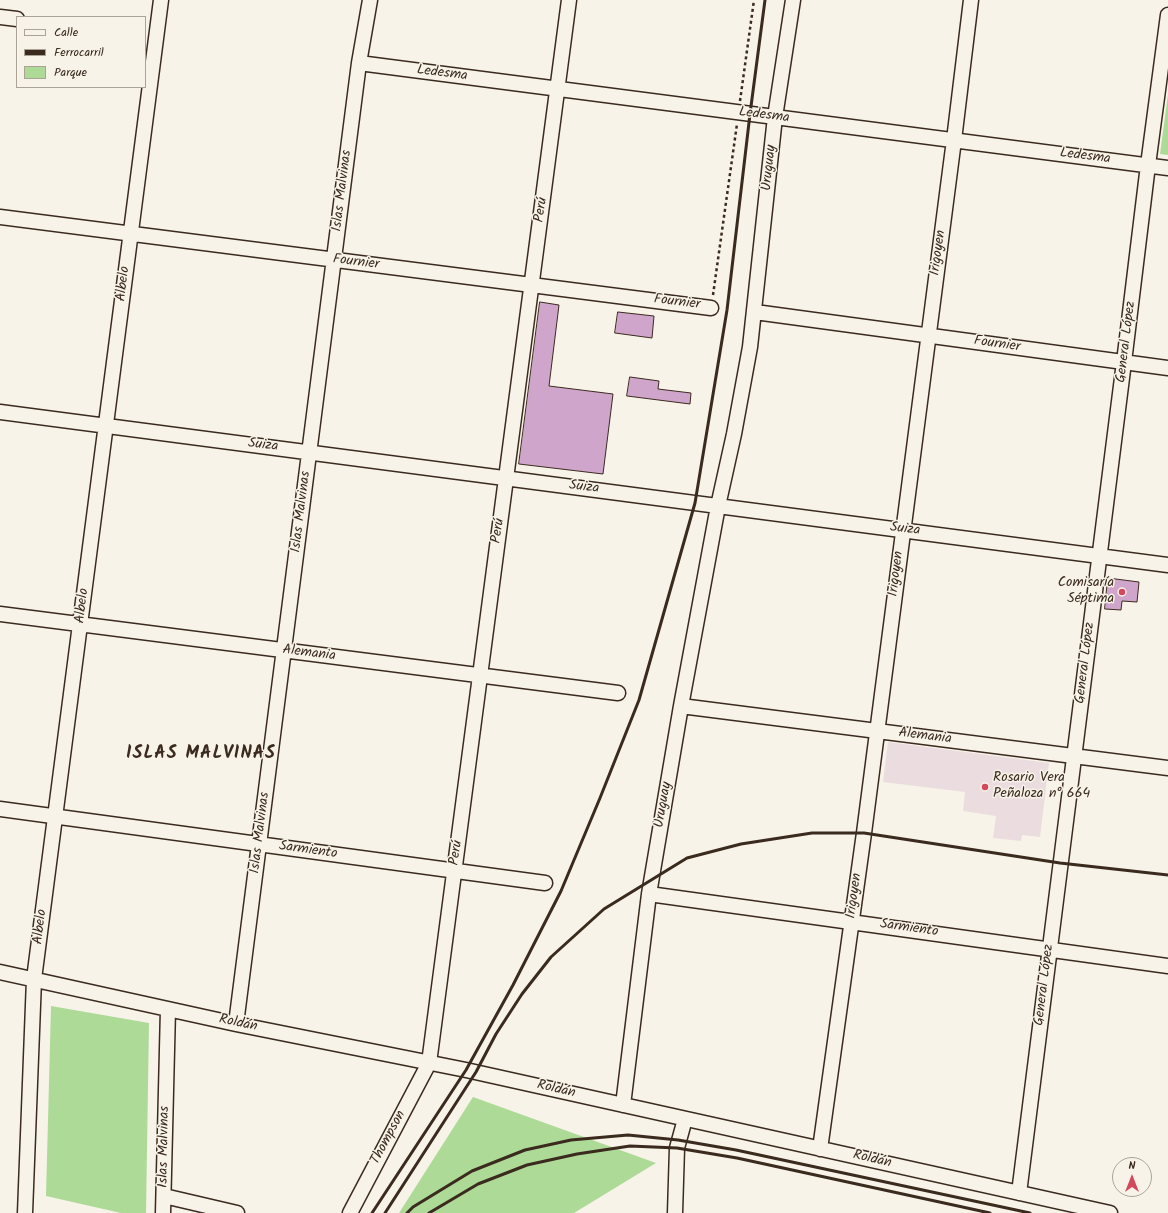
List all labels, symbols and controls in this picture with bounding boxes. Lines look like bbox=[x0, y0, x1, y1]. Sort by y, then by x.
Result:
legend bbox=[16, 16, 146, 88]
text: Calle bbox=[54, 23, 78, 42]
text: Ferrocarril bbox=[54, 43, 104, 62]
text: Parque bbox=[54, 63, 87, 82]
street label: Ledesma bbox=[416, 63, 468, 85]
street label: Ledesma bbox=[738, 105, 790, 127]
street label: Uruguay bbox=[759, 144, 781, 192]
street label: Ledesma bbox=[1059, 146, 1111, 168]
street label: Islas Malvinas bbox=[330, 149, 356, 233]
street label: Perú bbox=[532, 196, 552, 224]
street label: Irigoyen bbox=[928, 229, 950, 277]
street label: Fournier bbox=[332, 252, 380, 274]
street label: Albelo bbox=[114, 265, 134, 303]
street label: Fournier bbox=[653, 292, 701, 314]
street label: General López bbox=[1114, 300, 1140, 384]
street label: Fournier bbox=[973, 333, 1021, 357]
street label: Suiza bbox=[247, 436, 279, 456]
street label: Islas Malvinas bbox=[289, 470, 315, 554]
street label: Suiza bbox=[568, 478, 600, 498]
street label: Perú bbox=[489, 517, 509, 545]
street label: Suiza bbox=[889, 520, 921, 540]
street label: Irigoyen bbox=[886, 550, 908, 598]
place label: Comisaría Séptima bbox=[1058, 576, 1114, 608]
street label: Albelo bbox=[73, 587, 93, 625]
marker: Comisaría Séptima bbox=[1117, 587, 1127, 597]
street label: General López bbox=[1073, 621, 1099, 705]
street label: Alemania bbox=[282, 642, 336, 666]
street label: Alemania bbox=[898, 725, 952, 749]
district label: ISLAS MALVINAS bbox=[126, 744, 276, 766]
place label: Rosario Vera Peñaloza n° 664 bbox=[993, 771, 1090, 804]
street label: Uruguay bbox=[652, 781, 676, 829]
marker: Rosario Vera Peñaloza n° 664 bbox=[980, 782, 990, 792]
street label: Islas Malvinas bbox=[248, 791, 274, 875]
street label: Sarmiento bbox=[278, 839, 338, 863]
street label: Perú bbox=[447, 839, 467, 867]
street label: Irigoyen bbox=[844, 872, 866, 920]
street label: Albelo bbox=[31, 908, 51, 946]
street label: Sarmiento bbox=[879, 917, 939, 941]
street label: General López bbox=[1032, 943, 1058, 1027]
street label: Roldán bbox=[217, 1012, 259, 1036]
street label: Roldán bbox=[535, 1077, 577, 1103]
street label: Islas Malvinas bbox=[156, 1106, 174, 1188]
street label: Thompson bbox=[368, 1108, 410, 1168]
street label: Roldán bbox=[851, 1147, 893, 1173]
north arrow bbox=[1112, 1157, 1152, 1197]
text: N bbox=[1129, 1157, 1135, 1175]

